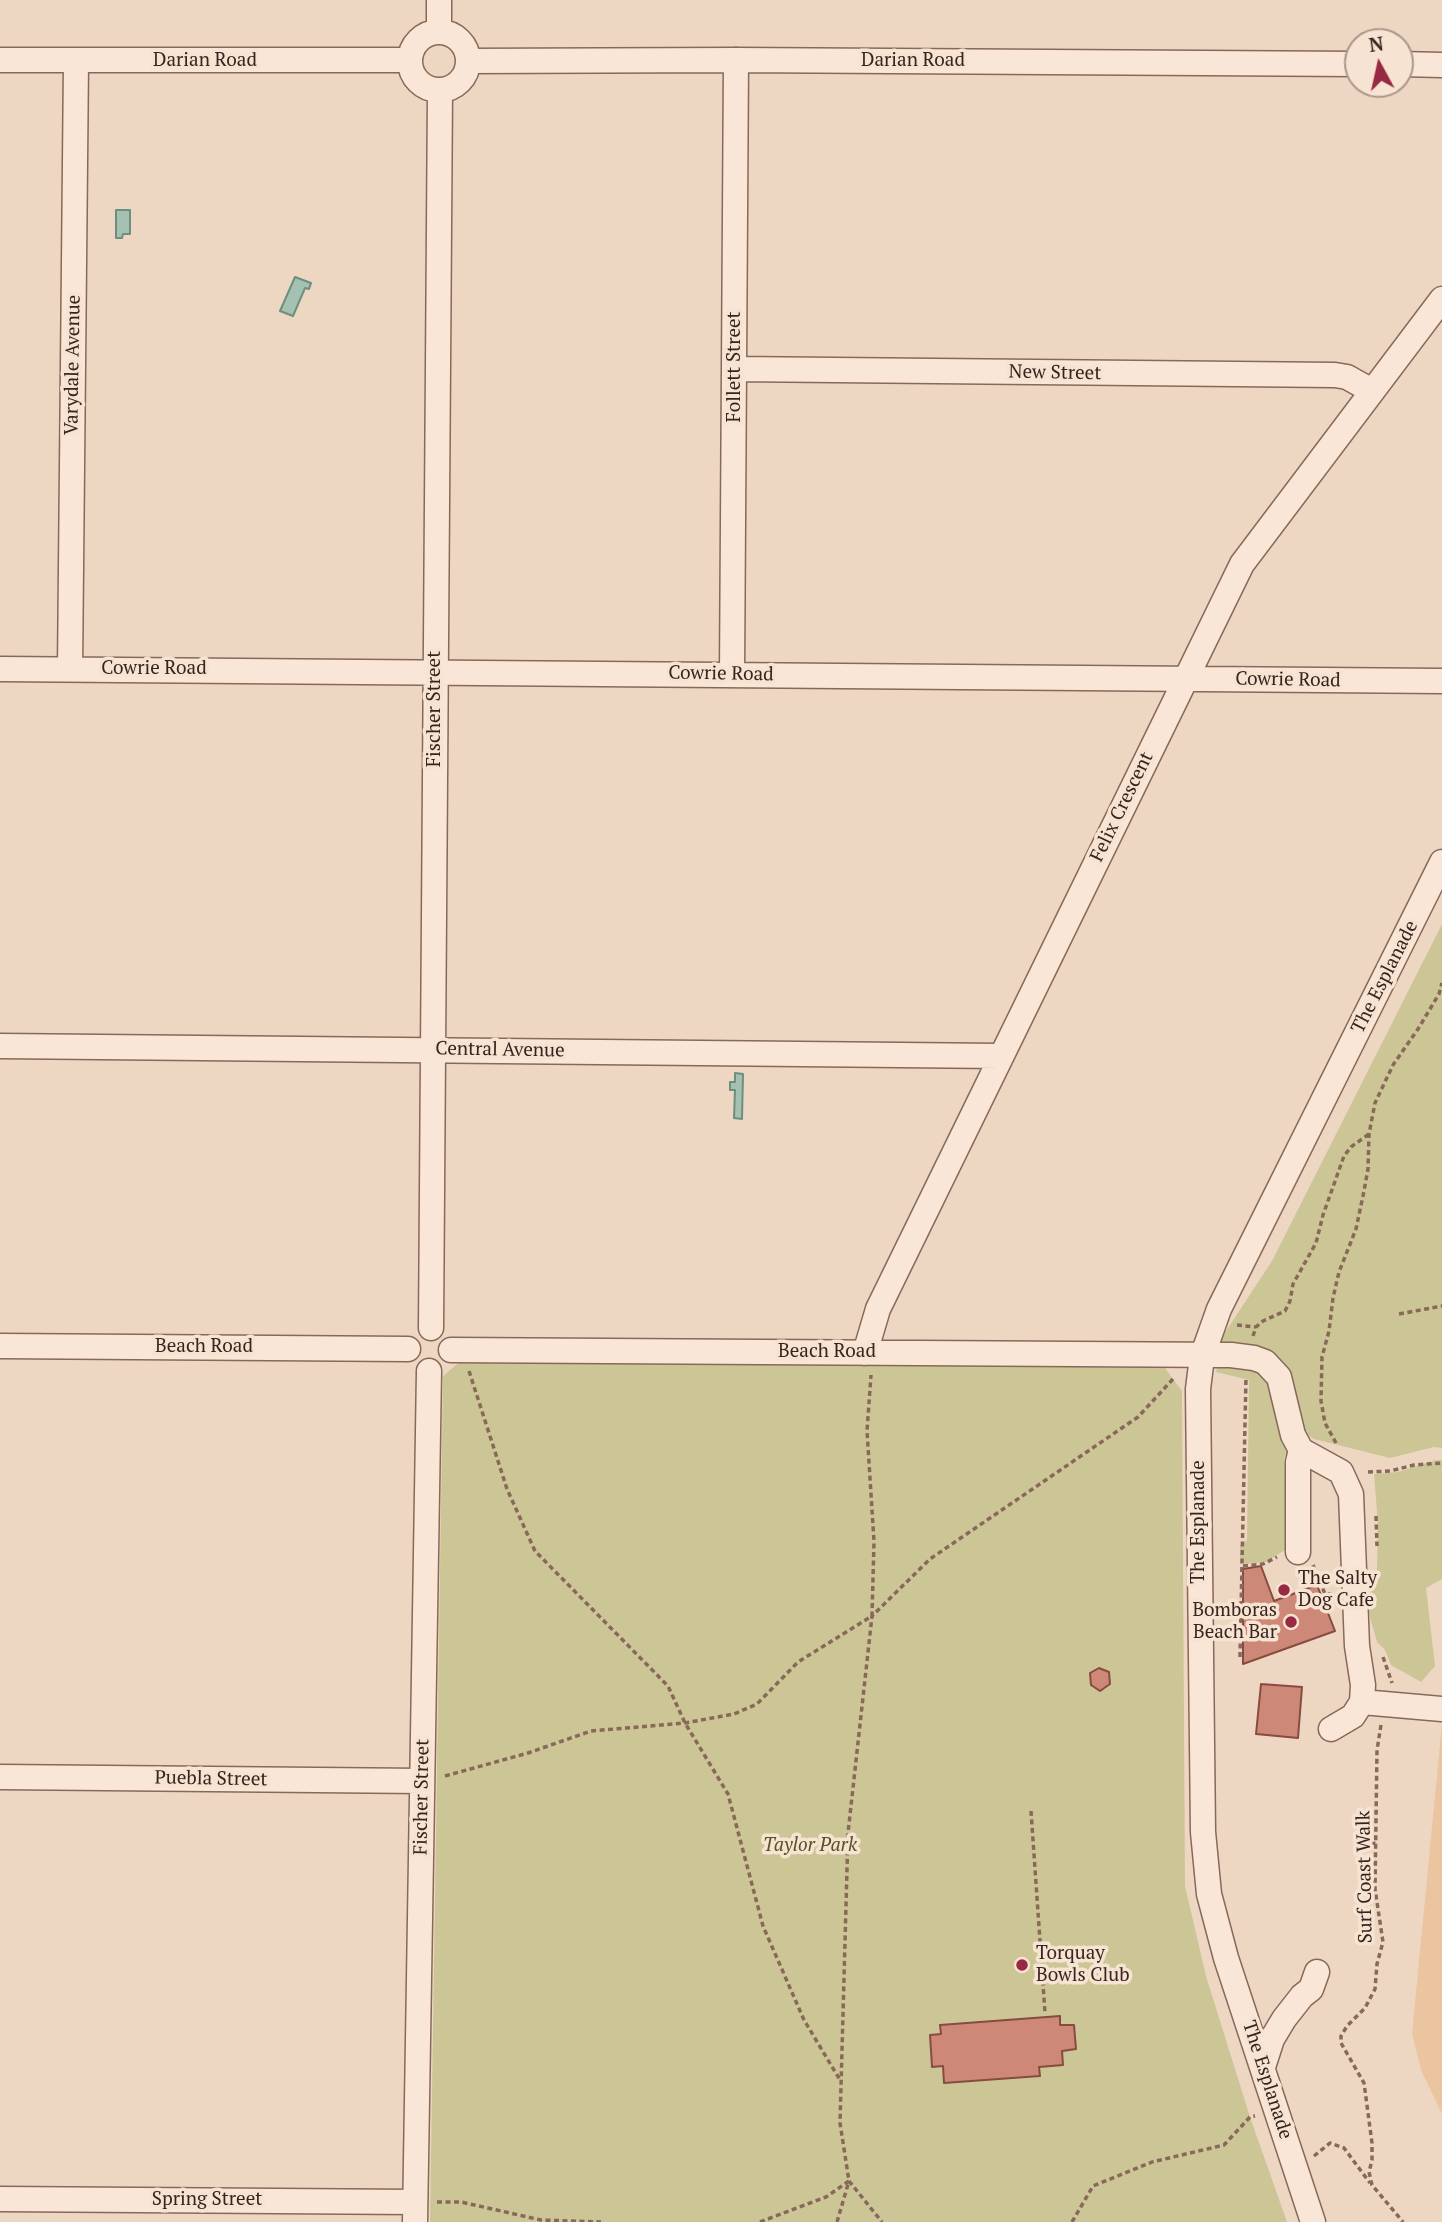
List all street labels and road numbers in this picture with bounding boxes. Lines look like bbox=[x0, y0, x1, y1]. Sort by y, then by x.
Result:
street label: Darian Road bbox=[153, 50, 257, 72]
street label: Darian Road bbox=[861, 50, 965, 72]
street label: Varydale Avenue bbox=[60, 295, 86, 435]
street label: Follett Street bbox=[724, 311, 746, 423]
street label: New Street bbox=[1009, 361, 1101, 385]
street label: Fischer Street bbox=[424, 651, 446, 767]
street label: Cowrie Road bbox=[101, 658, 207, 680]
street label: Cowrie Road bbox=[668, 662, 774, 686]
street label: Cowrie Road bbox=[1235, 668, 1341, 692]
street label: Felix Crescent bbox=[1086, 748, 1158, 866]
street label: The Esplanade bbox=[1347, 917, 1423, 1037]
street label: Central Avenue bbox=[435, 1037, 565, 1063]
street label: Beach Road bbox=[155, 1336, 253, 1358]
street label: Beach Road bbox=[778, 1341, 876, 1363]
street label: The Esplanade bbox=[1188, 1460, 1210, 1584]
street label: Fischer Street bbox=[410, 1739, 434, 1855]
street label: Puebla Street bbox=[154, 1767, 268, 1791]
street label: Surf Coast Walk bbox=[1352, 1810, 1378, 1944]
street label: The Esplanade bbox=[1237, 2018, 1297, 2142]
street label: Spring Street bbox=[152, 2189, 262, 2211]

